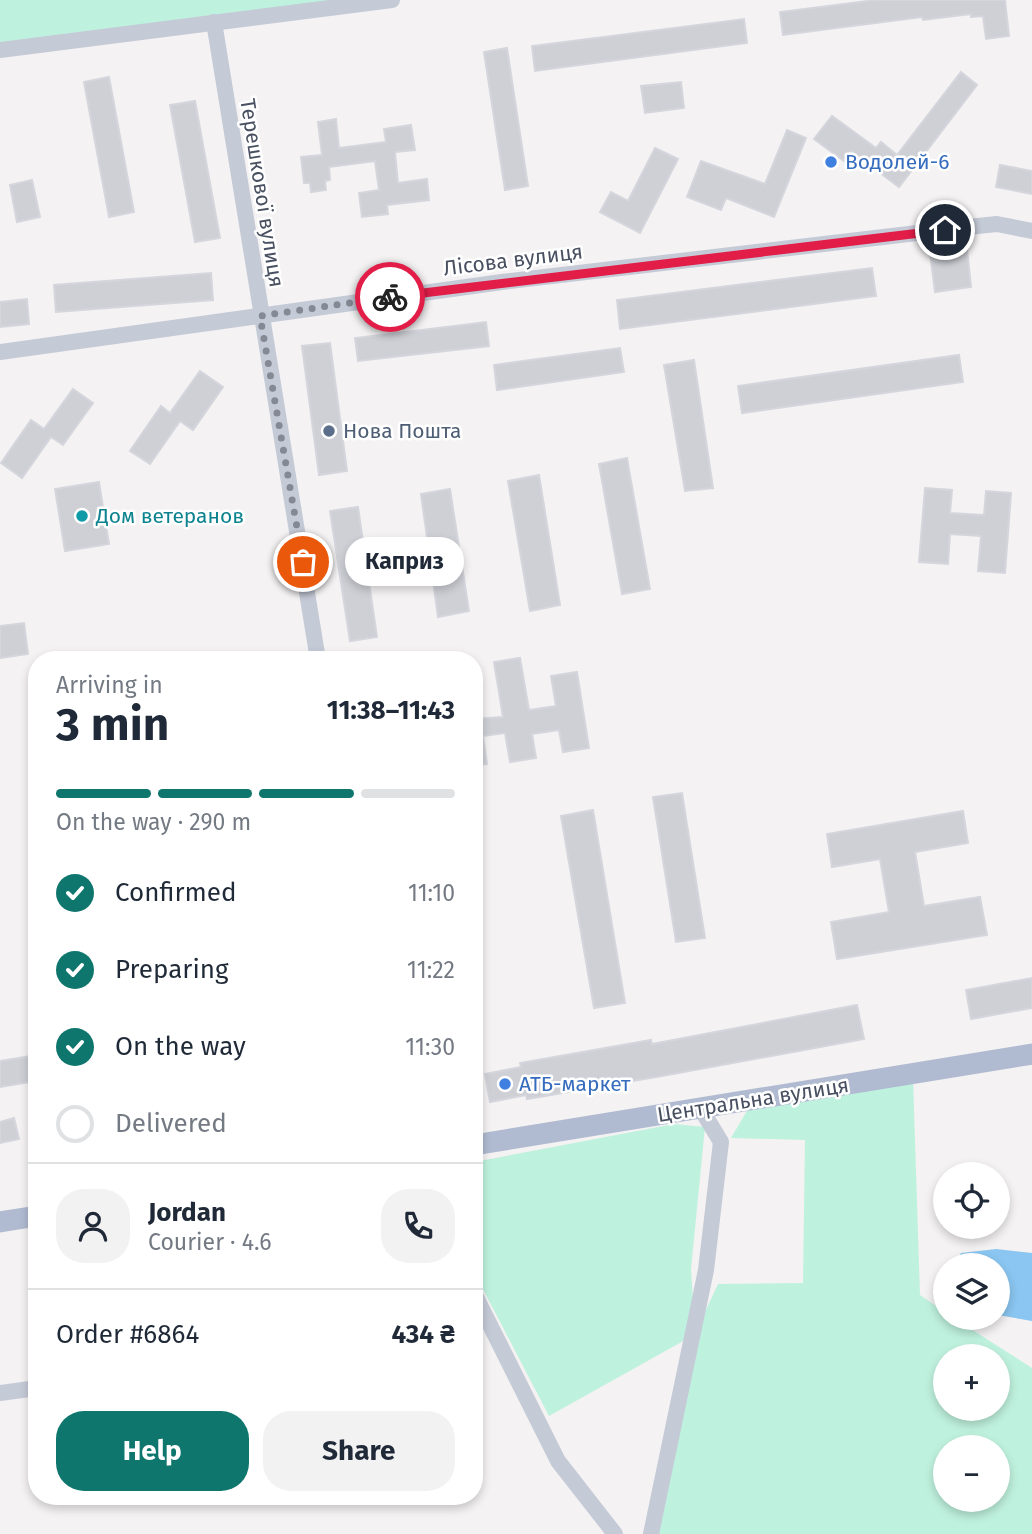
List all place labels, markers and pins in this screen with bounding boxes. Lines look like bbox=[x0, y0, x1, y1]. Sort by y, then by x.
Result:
place label: Водолей-6 bbox=[845, 149, 949, 175]
marker: Водолей-6 bbox=[823, 154, 839, 170]
pin bbox=[915, 200, 975, 260]
place label: Нова Пошта bbox=[343, 418, 461, 444]
marker: Нова Пошта bbox=[321, 423, 337, 439]
place label: Дом ветеранов bbox=[95, 503, 244, 529]
marker: Дом ветеранов bbox=[74, 508, 90, 524]
pin bbox=[273, 532, 333, 592]
callout: Каприз bbox=[345, 538, 464, 586]
place label: АТБ-маркет bbox=[519, 1071, 631, 1097]
marker: АТБ-маркет bbox=[497, 1076, 513, 1092]

